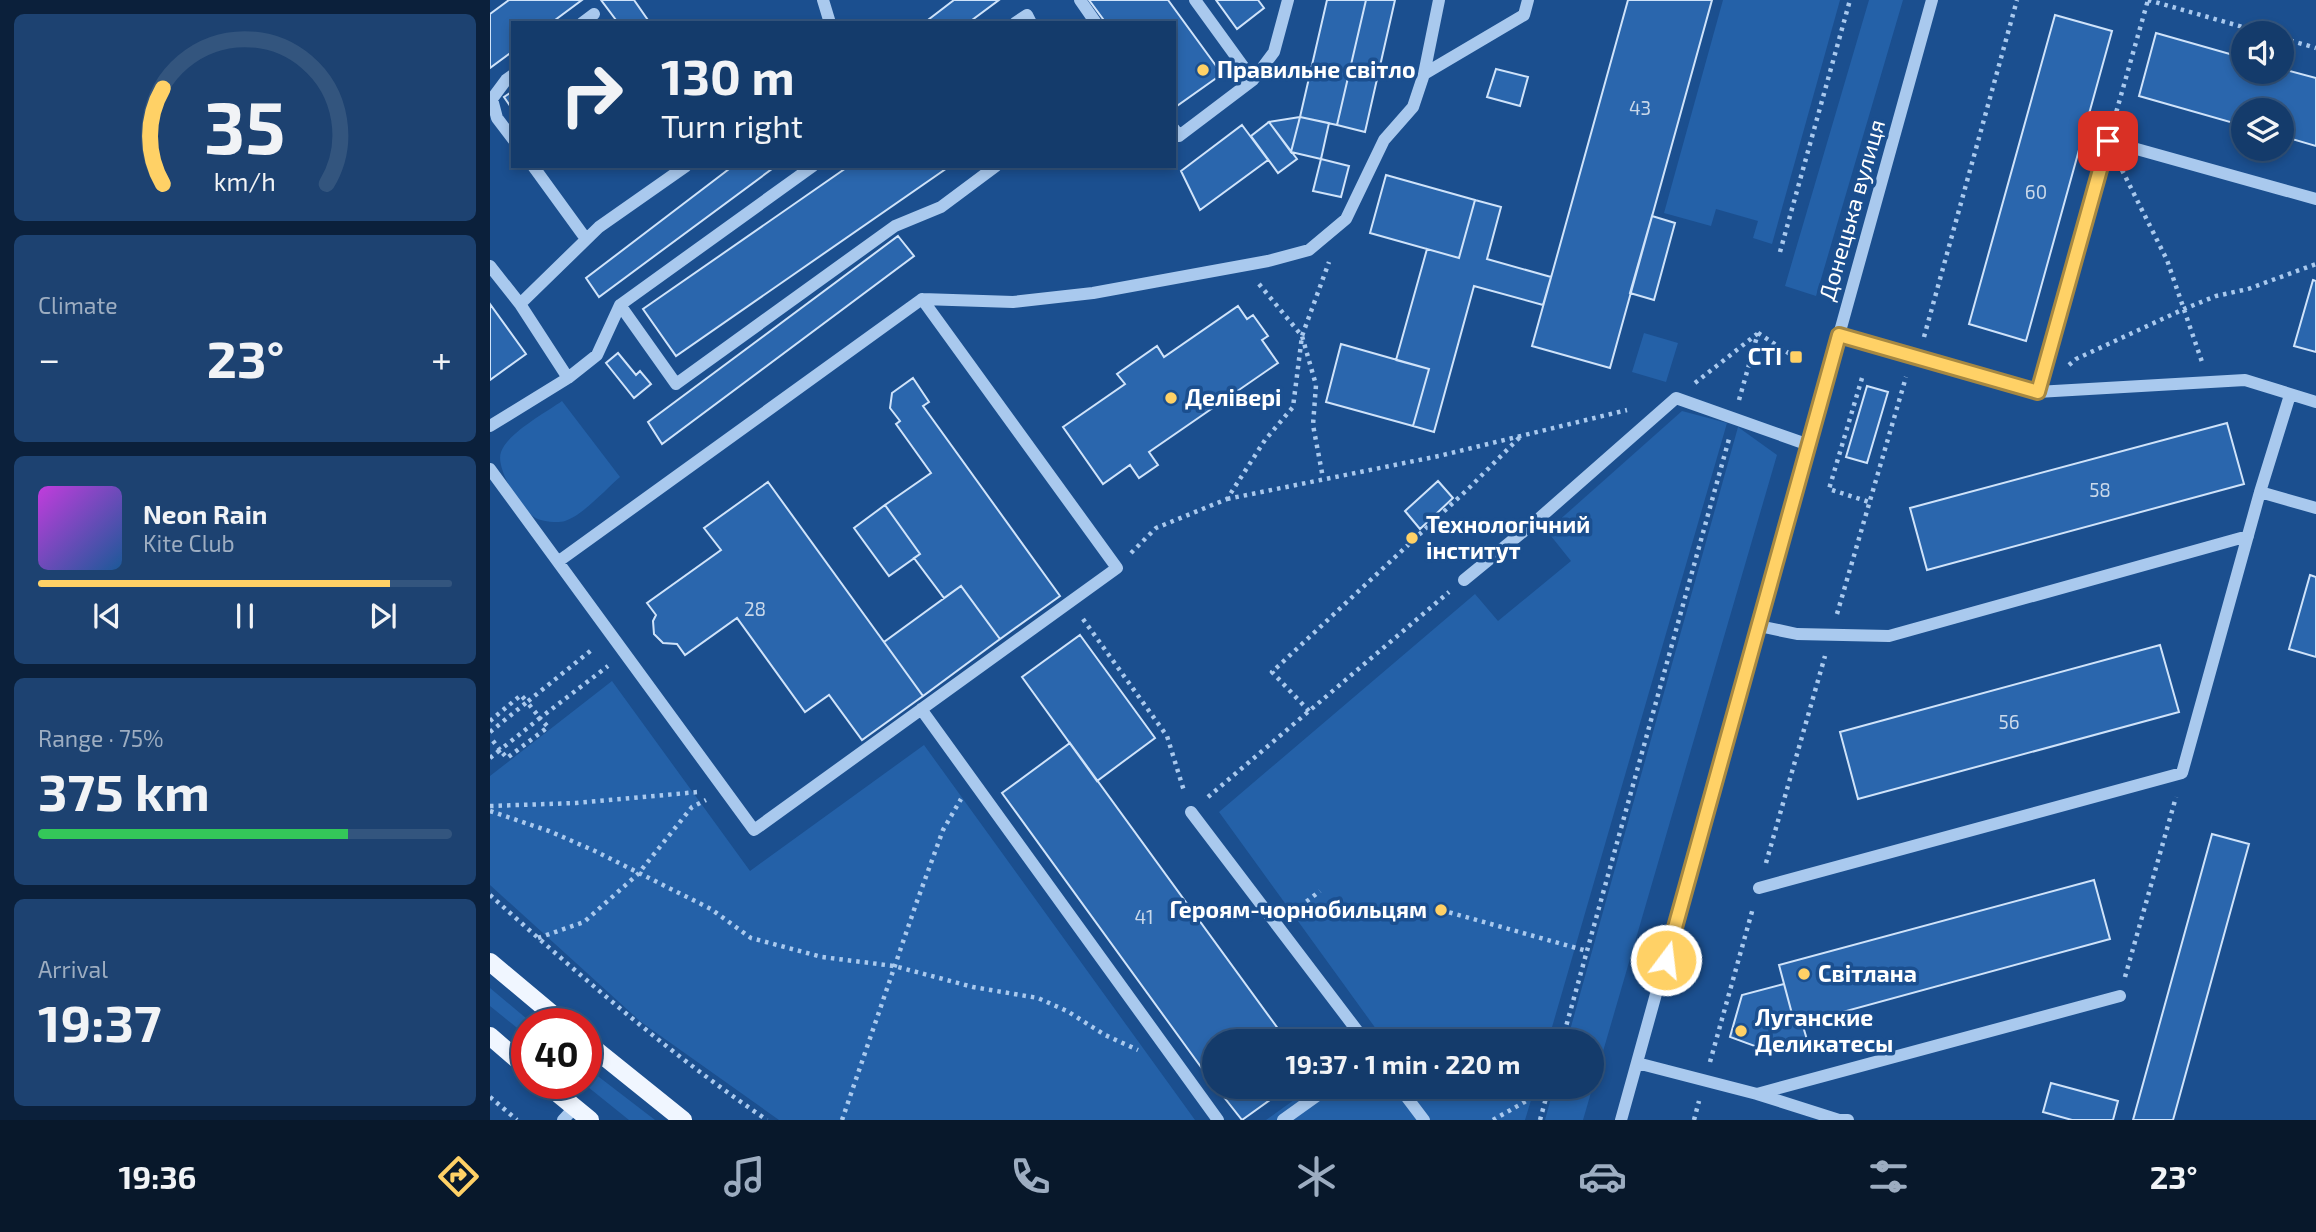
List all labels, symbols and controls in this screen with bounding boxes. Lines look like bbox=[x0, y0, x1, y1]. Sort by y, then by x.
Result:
map controls bbox=[2231, 21, 2294, 161]
button: sound bbox=[2231, 21, 2294, 84]
text: 130 m bbox=[661, 46, 795, 105]
icon: right bbox=[546, 49, 637, 140]
place label: Правильне світло bbox=[1217, 55, 1416, 83]
marker: Правильне світло bbox=[1195, 62, 1211, 78]
text: 35 bbox=[204, 81, 286, 169]
house number: 43 bbox=[1629, 96, 1651, 119]
button: layers bbox=[2231, 98, 2294, 161]
text: Turn right bbox=[661, 106, 803, 144]
pin bbox=[2078, 111, 2138, 171]
street label: Донецька вулиця bbox=[1812, 116, 1891, 304]
icon: arrive bbox=[2089, 122, 2127, 160]
text: km/h bbox=[214, 165, 276, 195]
house number: 60 bbox=[2025, 180, 2047, 203]
text: Climate bbox=[38, 291, 118, 319]
text: 23° bbox=[207, 326, 284, 388]
text: − bbox=[38, 335, 60, 381]
text: + bbox=[431, 335, 452, 381]
place label: СТІ bbox=[1748, 342, 1782, 370]
marker: СТІ bbox=[1788, 349, 1804, 365]
place label: Делівері bbox=[1185, 383, 1281, 411]
marker: Делівері bbox=[1163, 390, 1179, 406]
house number: 58 bbox=[2089, 478, 2111, 501]
text: Neon Rain bbox=[143, 498, 267, 529]
place label: Технологічний інститут bbox=[1426, 510, 1590, 564]
text: Kite Club bbox=[143, 529, 235, 557]
marker: Технологічний інститут bbox=[1404, 530, 1420, 546]
icon: previous bbox=[88, 597, 126, 635]
icon: pause bbox=[226, 597, 264, 635]
icon: next bbox=[364, 597, 402, 635]
house number: 28 bbox=[744, 597, 766, 620]
house number: 56 bbox=[1998, 710, 2020, 733]
text: Range · 75% bbox=[38, 724, 164, 752]
text: 375 km bbox=[38, 759, 210, 821]
place label: Героям-чорнобильцям bbox=[1170, 895, 1427, 923]
marker: Героям-чорнобильцям bbox=[1433, 902, 1449, 918]
house number: 41 bbox=[1134, 905, 1154, 928]
position arrow bbox=[1629, 923, 1703, 997]
text: Arrival bbox=[38, 955, 108, 983]
place label: Світлана bbox=[1818, 959, 1917, 987]
marker: Світлана bbox=[1796, 966, 1812, 982]
text: 19:37 bbox=[38, 990, 161, 1052]
place label: Луганские Деликатесы bbox=[1755, 1003, 1893, 1057]
speed limit sign: 40 bbox=[511, 1008, 602, 1099]
marker: Луганские Деликатесы bbox=[1733, 1023, 1749, 1039]
text: 19:37 · 1 min · 220 m bbox=[1286, 1048, 1520, 1079]
icon: directions bbox=[434, 1152, 483, 1201]
icon: music bbox=[720, 1152, 769, 1201]
icon: phone bbox=[1006, 1152, 1055, 1201]
icon: climate bbox=[1292, 1152, 1341, 1201]
icon: car bbox=[1578, 1152, 1627, 1201]
icon: filters bbox=[1864, 1152, 1913, 1201]
text: 19:36 bbox=[119, 1157, 196, 1195]
text: 23° bbox=[2150, 1157, 2197, 1195]

